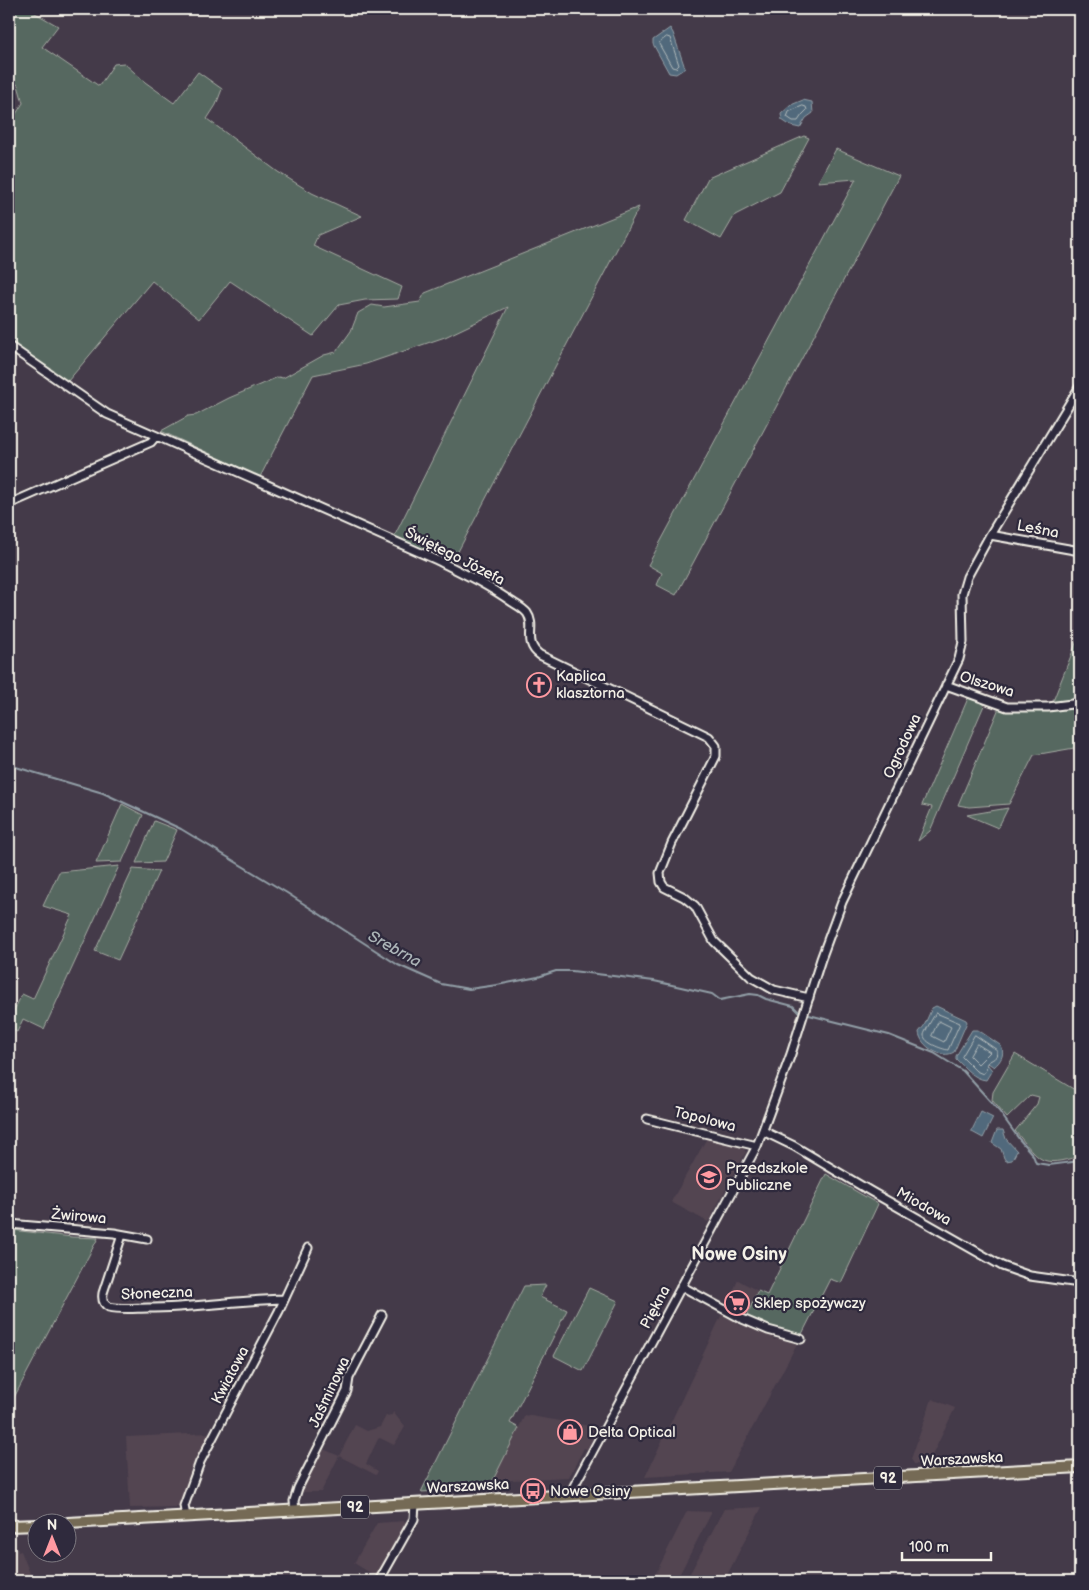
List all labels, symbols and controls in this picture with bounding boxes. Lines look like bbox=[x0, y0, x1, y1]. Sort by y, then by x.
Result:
street label: Leśna bbox=[1015, 516, 1061, 543]
street label: Świętego Józefa bbox=[402, 523, 508, 590]
place label: Kaplica klasztorna bbox=[556, 667, 625, 703]
street label: Olszowa bbox=[957, 667, 1016, 702]
church icon: Kaplica klasztorna bbox=[526, 672, 552, 698]
street label: Ogrodowa bbox=[879, 711, 926, 781]
water label: Srebrna bbox=[364, 927, 424, 972]
street label: Topolowa bbox=[672, 1103, 738, 1136]
place label: Przedszkole Publiczne bbox=[726, 1159, 808, 1195]
school or university icon: Przedszkole Publiczne bbox=[696, 1164, 722, 1190]
street label: Miodowa bbox=[893, 1183, 955, 1230]
street label: Żwirowa bbox=[50, 1205, 107, 1228]
district label: Nowe Osiny bbox=[691, 1244, 787, 1265]
street label: Piękna bbox=[636, 1282, 675, 1332]
street label: Słoneczna bbox=[121, 1283, 193, 1304]
supermarket icon: Sklep spożywczy bbox=[724, 1290, 750, 1316]
place label: Sklep spożywczy bbox=[754, 1294, 866, 1313]
street label: Kwiatowa bbox=[207, 1343, 254, 1407]
street label: Jaśminowa bbox=[305, 1354, 354, 1431]
shop icon: Delta Optical bbox=[557, 1419, 583, 1445]
place label: Delta Optical bbox=[588, 1423, 676, 1442]
street label: Warszawska bbox=[920, 1448, 1004, 1471]
road number: 92 bbox=[874, 1466, 902, 1490]
street label: Warszawska bbox=[426, 1475, 510, 1498]
bus stop icon: Nowe Osiny bbox=[520, 1478, 546, 1504]
place label: Nowe Osiny bbox=[550, 1482, 630, 1501]
road number: 92 bbox=[341, 1495, 369, 1518]
north arrow bbox=[28, 1512, 78, 1562]
text: N bbox=[47, 1517, 57, 1534]
scale bar bbox=[902, 1530, 990, 1562]
text: 100 m bbox=[909, 1538, 949, 1557]

